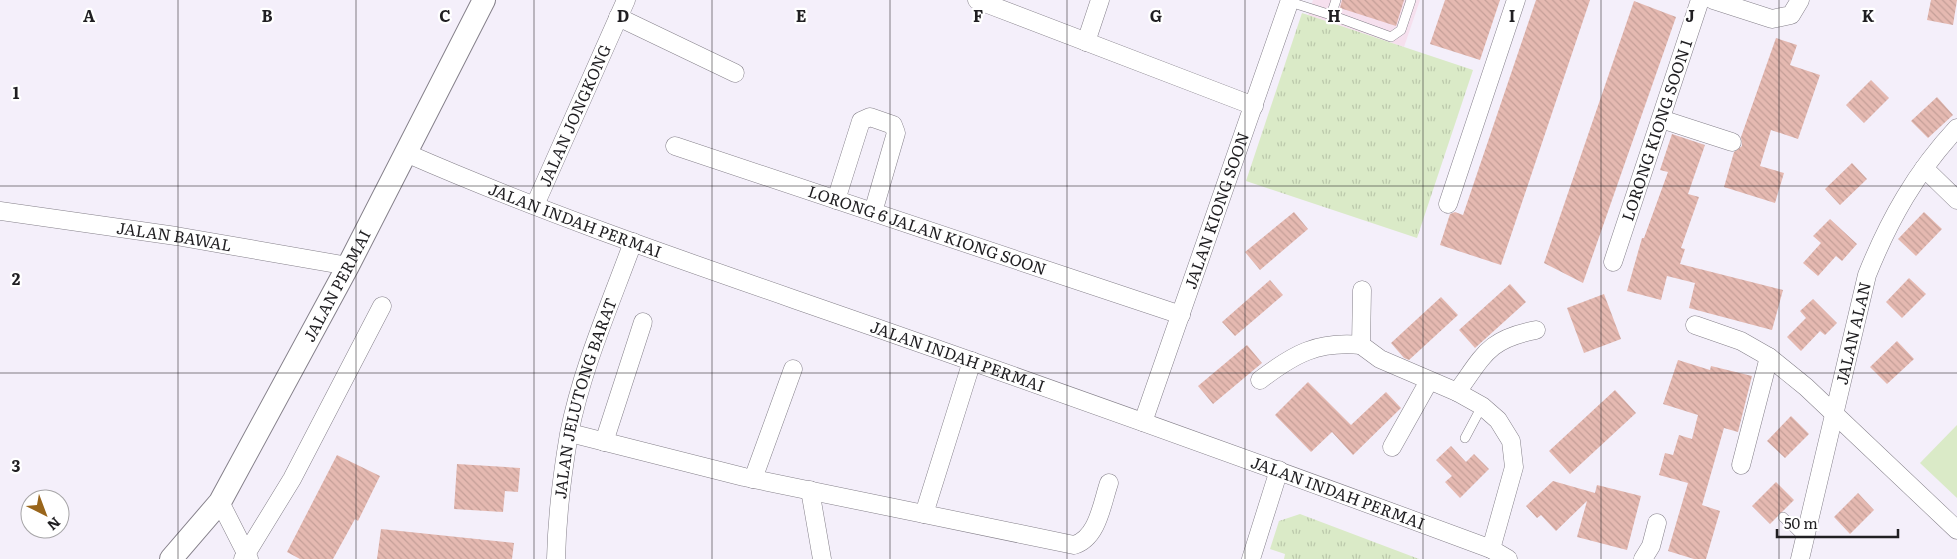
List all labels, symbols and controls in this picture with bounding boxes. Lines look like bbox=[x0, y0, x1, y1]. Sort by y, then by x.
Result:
text: A bbox=[83, 3, 95, 27]
text: B bbox=[261, 3, 273, 27]
text: C bbox=[439, 3, 451, 27]
text: D bbox=[617, 3, 629, 27]
text: E bbox=[796, 3, 807, 27]
text: F bbox=[973, 3, 983, 27]
text: G bbox=[1150, 3, 1162, 27]
text: H bbox=[1327, 3, 1341, 27]
text: I bbox=[1509, 3, 1515, 27]
text: J bbox=[1685, 3, 1695, 27]
text: K bbox=[1862, 3, 1875, 27]
street label: LORONG KIONG SOON 1 bbox=[1615, 35, 1697, 224]
street label: JALAN JONGKONG bbox=[532, 40, 616, 190]
text: 1 bbox=[13, 80, 20, 104]
street label: JALAN KIONG SOON bbox=[1177, 128, 1254, 292]
street label: JALAN INDAH PERMAI bbox=[485, 176, 665, 263]
street label: LORONG 6 JALAN KIONG SOON bbox=[805, 178, 1050, 280]
street label: JALAN BAWAL bbox=[115, 215, 234, 257]
street label: JALAN PERMAI bbox=[296, 225, 376, 346]
text: 2 bbox=[12, 266, 21, 290]
street label: JALAN ALAN bbox=[1829, 279, 1876, 387]
street label: JALAN JELUTONG BARAT bbox=[547, 294, 622, 500]
street label: JALAN INDAH PERMAI bbox=[867, 314, 1048, 397]
street label: JALAN INDAH PERMAI bbox=[1248, 449, 1429, 535]
text: 3 bbox=[12, 453, 21, 477]
north arrow bbox=[20, 489, 70, 539]
scale bar bbox=[1777, 506, 1898, 538]
text: 50 m bbox=[1784, 511, 1818, 534]
text: N bbox=[43, 513, 65, 536]

